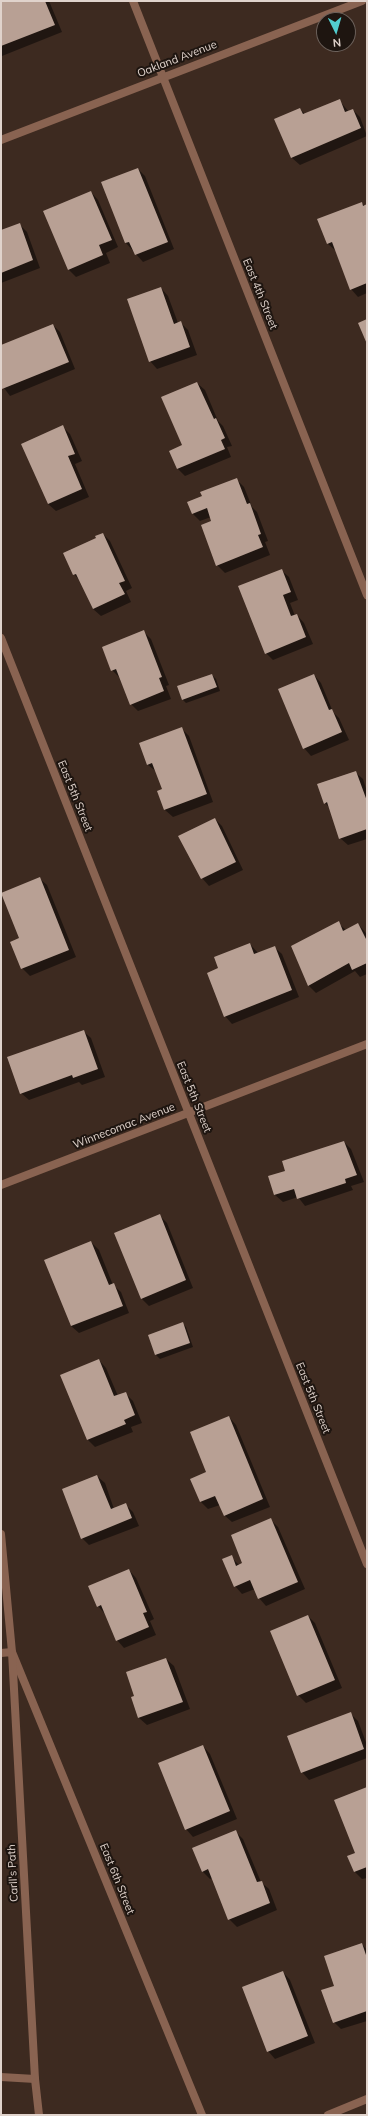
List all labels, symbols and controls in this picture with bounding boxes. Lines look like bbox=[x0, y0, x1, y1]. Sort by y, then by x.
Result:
north arrow bbox=[316, 12, 356, 52]
text: N bbox=[332, 36, 342, 50]
street label: Oakland Avenue bbox=[135, 38, 219, 80]
street label: East 4th Street bbox=[240, 257, 280, 331]
street label: East 5th Street bbox=[55, 759, 95, 833]
street label: East 5th Street bbox=[174, 1060, 214, 1134]
street label: Winnecomac Avenue bbox=[71, 1100, 177, 1152]
street label: East 5th Street bbox=[293, 1361, 333, 1435]
street label: East 6th Street bbox=[97, 1842, 137, 1916]
street label: Carll's Path bbox=[5, 1844, 21, 1902]

